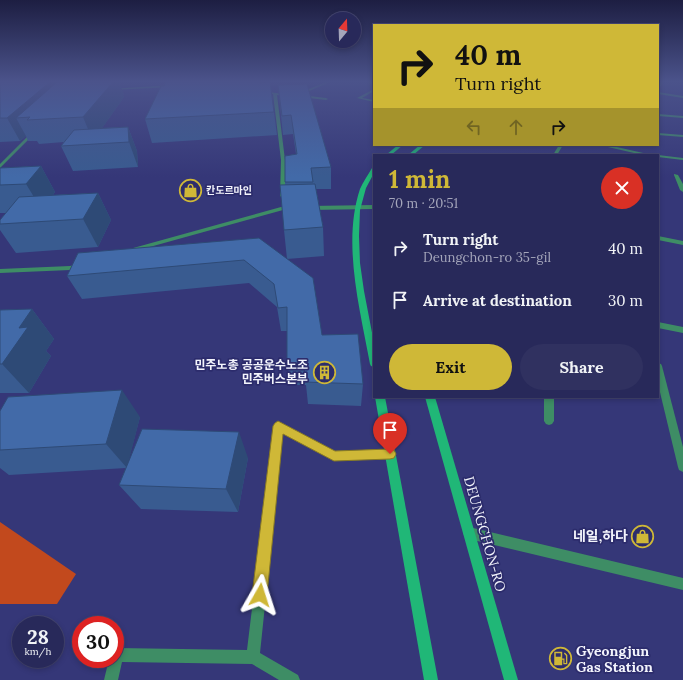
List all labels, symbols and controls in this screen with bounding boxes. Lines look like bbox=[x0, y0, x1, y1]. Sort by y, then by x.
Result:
north arrow bbox=[325, 12, 361, 48]
map controls bbox=[325, 12, 361, 48]
text: 40 m bbox=[455, 37, 521, 73]
icon: right bbox=[389, 40, 441, 92]
text: Turn right bbox=[455, 72, 541, 95]
icon: left bbox=[463, 116, 485, 138]
icon: ahead bbox=[505, 116, 527, 138]
icon: right bbox=[547, 116, 569, 138]
text: 1 min bbox=[389, 164, 450, 195]
button: close bbox=[601, 167, 643, 209]
shop icon: 칸도르마인 bbox=[177, 177, 203, 203]
place label: 칸도르마인 bbox=[206, 184, 252, 197]
text: 70 m · 20:51 bbox=[389, 195, 458, 212]
text: Turn right bbox=[423, 230, 499, 249]
icon: right bbox=[389, 237, 411, 259]
text: 40 m bbox=[608, 239, 643, 258]
text: Deungchon-ro 35-gil bbox=[423, 249, 551, 266]
icon: arrive bbox=[389, 289, 411, 311]
text: Arrive at destination bbox=[423, 291, 572, 310]
text: 30 m bbox=[608, 291, 643, 310]
button: Exit bbox=[389, 344, 512, 390]
button: Share bbox=[520, 344, 643, 390]
place label: 민주노총 공공운수노조 민주버스본부 bbox=[194, 357, 308, 386]
building icon: 민주노총 공공운수노조 민주버스본부 bbox=[311, 359, 337, 385]
pin bbox=[373, 413, 407, 454]
icon: arrive bbox=[379, 419, 401, 441]
street label: DEUNGCHON-RO bbox=[460, 474, 510, 594]
shop icon: 네일,하다 bbox=[630, 523, 656, 549]
place label: 네일,하다 bbox=[573, 527, 628, 545]
position arrow bbox=[239, 574, 281, 616]
speed limit sign: 30 bbox=[72, 616, 124, 668]
text: 28 bbox=[27, 624, 49, 649]
place label: Gyeongjun Gas Station bbox=[576, 642, 653, 676]
text: km/h bbox=[24, 645, 52, 658]
fuel station icon: Gyeongjun Gas Station bbox=[548, 646, 574, 672]

